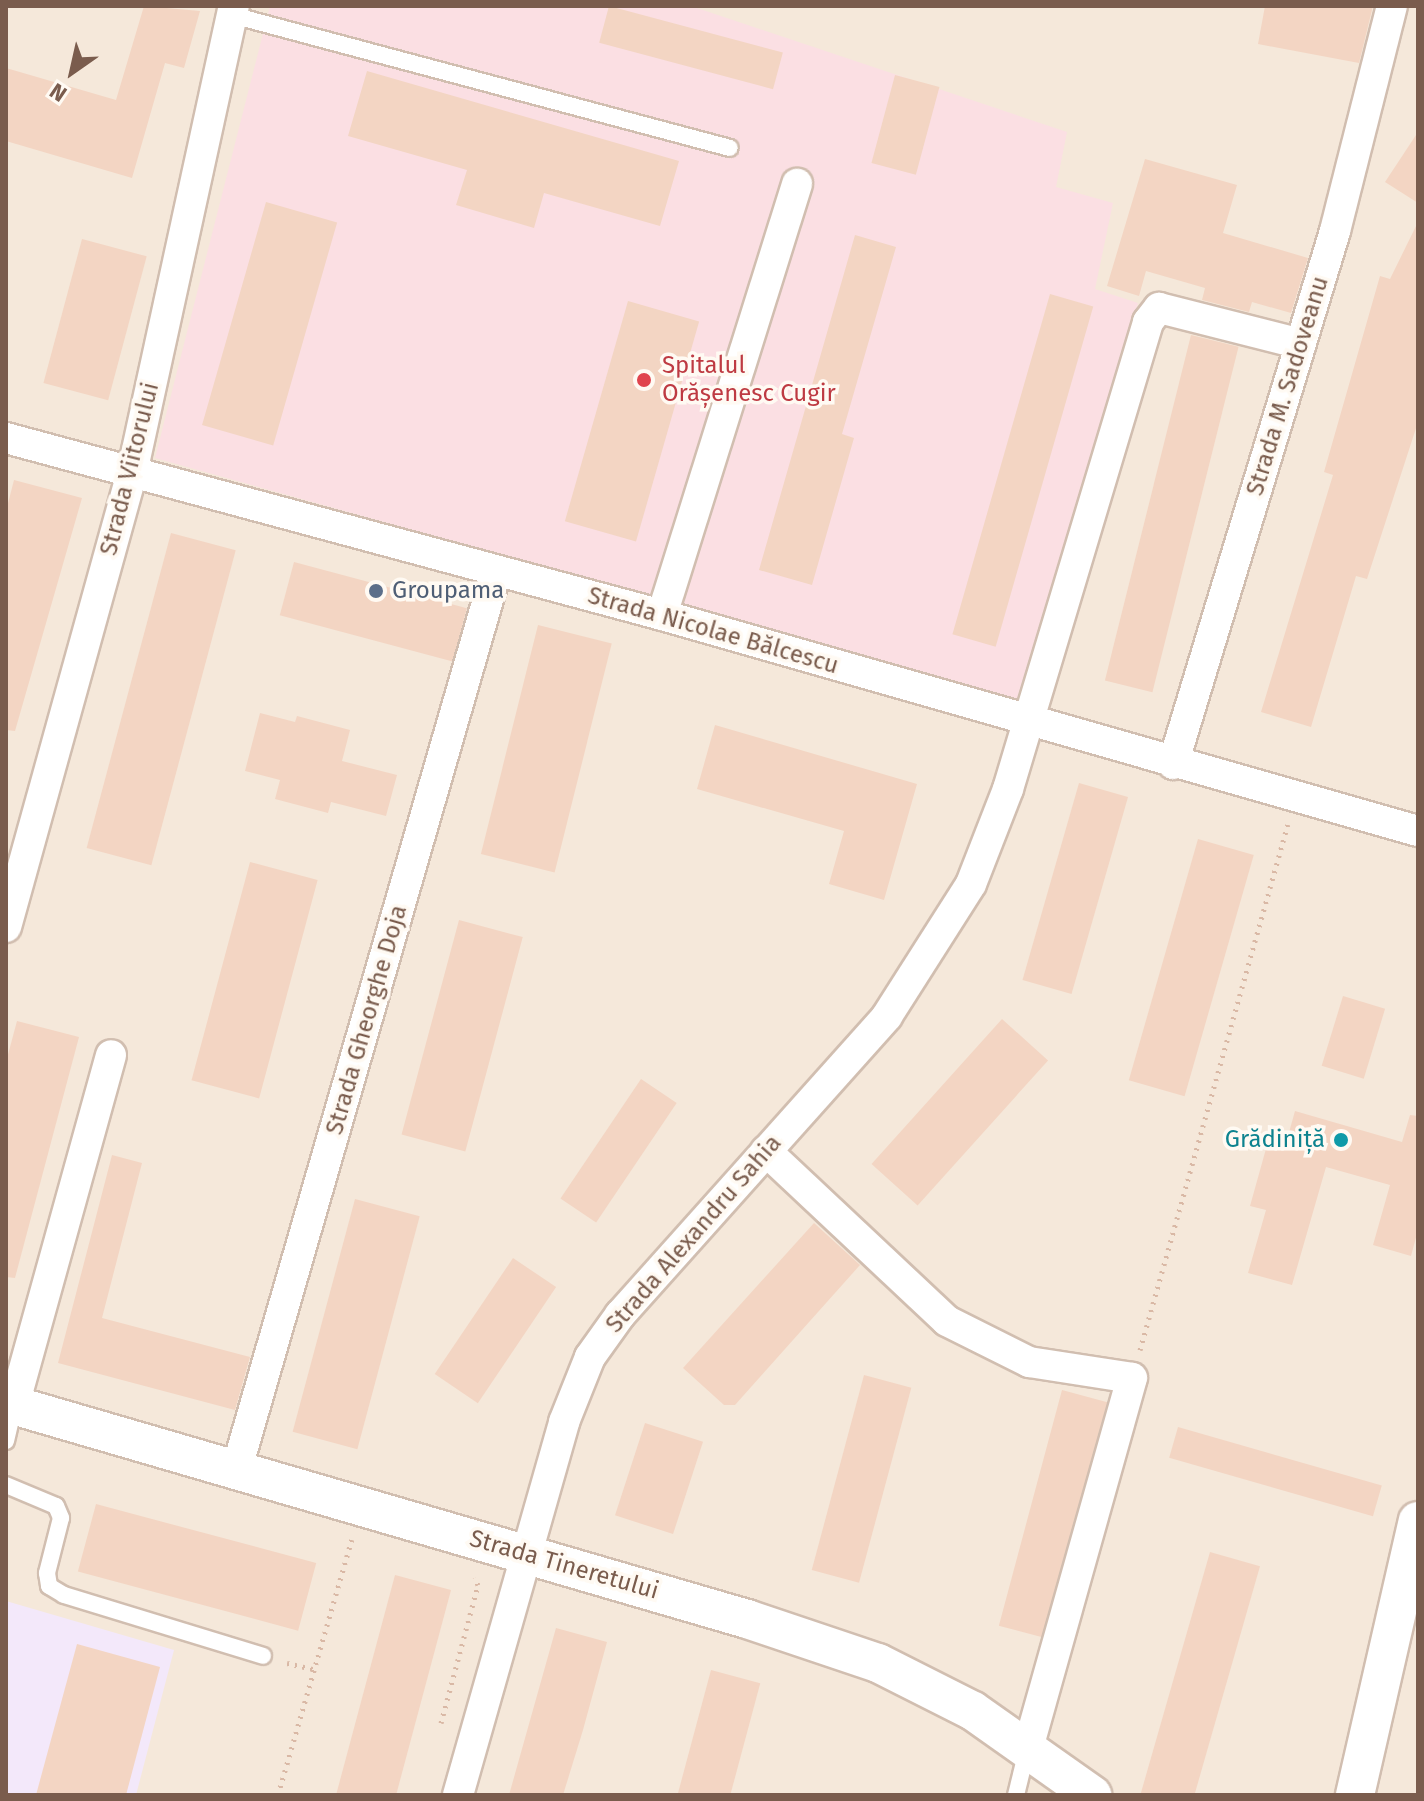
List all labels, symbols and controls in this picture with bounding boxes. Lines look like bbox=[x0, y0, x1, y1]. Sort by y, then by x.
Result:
north arrow bbox=[32, 32, 112, 112]
text: N bbox=[45, 77, 72, 108]
street label: Strada M. Sadoveanu bbox=[1241, 273, 1335, 499]
place label: Spitalul Orășenesc Cugir bbox=[662, 352, 836, 408]
marker: Spitalul Orășenesc Cugir bbox=[633, 369, 655, 391]
street label: Strada Viitorului bbox=[95, 380, 165, 558]
place label: Groupama bbox=[392, 577, 504, 605]
street label: Strada Nicolae Bălcescu bbox=[584, 581, 842, 681]
marker: Groupama bbox=[367, 582, 385, 600]
street label: Strada Gheorghe Doja bbox=[320, 902, 414, 1138]
place label: Grădiniță bbox=[1225, 1126, 1325, 1154]
street label: Strada Alexandru Sahia bbox=[600, 1129, 788, 1339]
marker: Grădiniță bbox=[1332, 1131, 1350, 1149]
street label: Strada Tineretului bbox=[466, 1524, 662, 1606]

